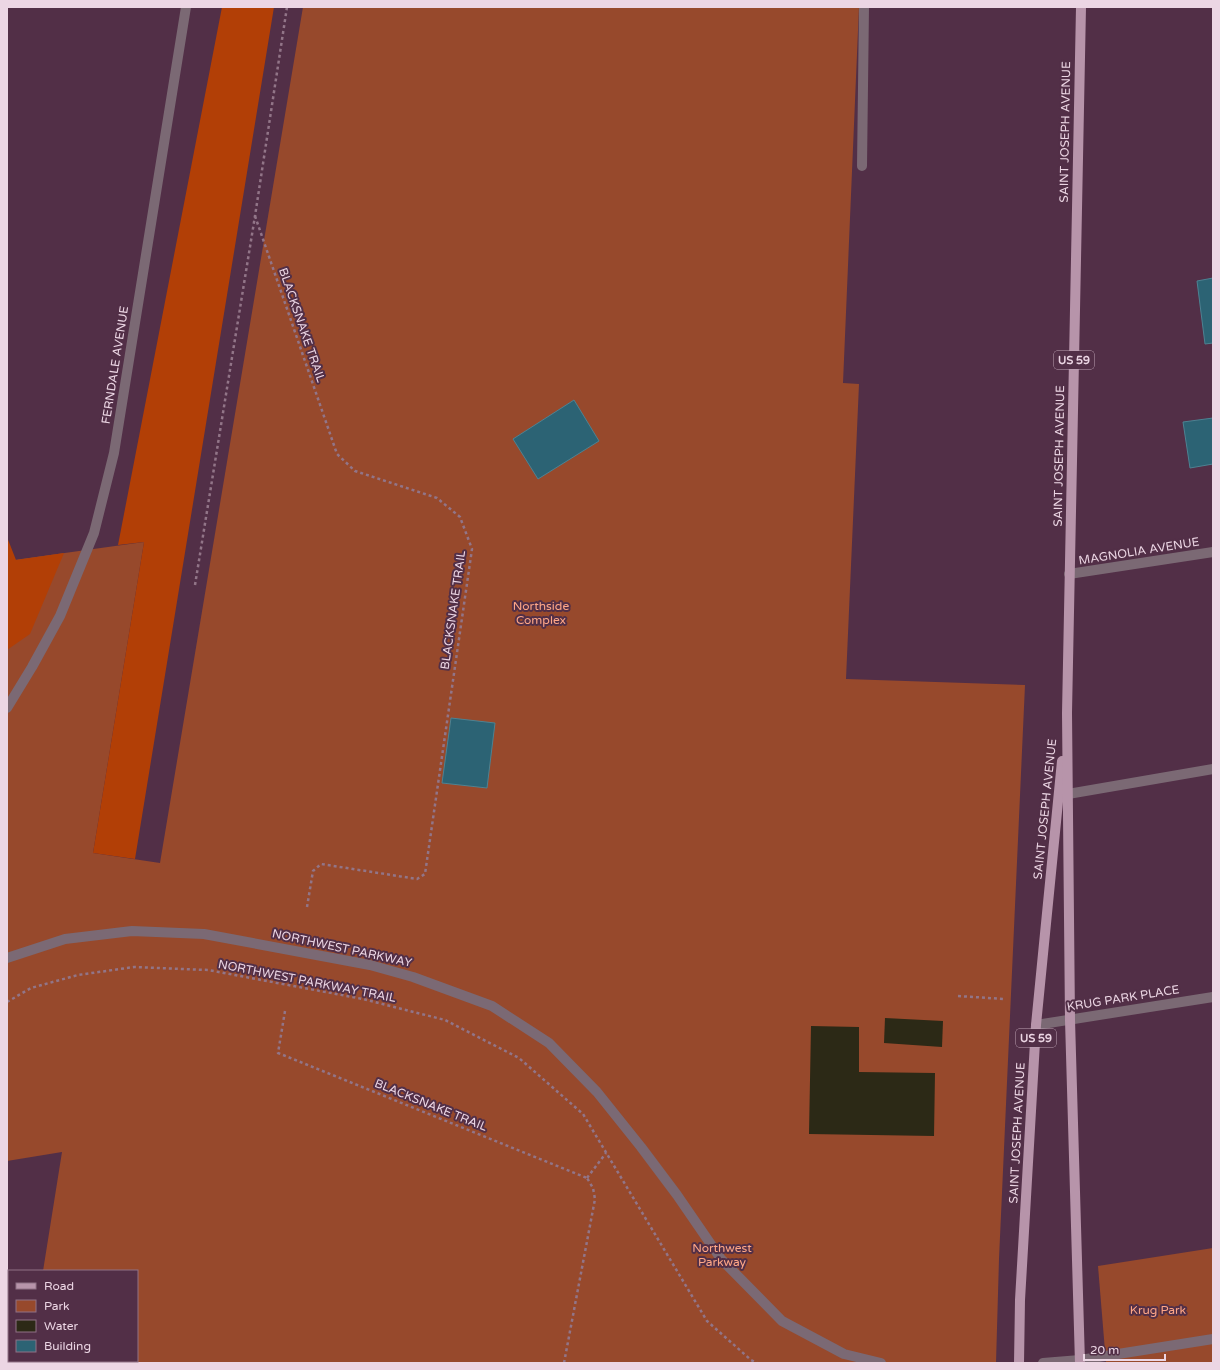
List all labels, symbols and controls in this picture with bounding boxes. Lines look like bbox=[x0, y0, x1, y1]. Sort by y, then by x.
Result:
street label: SAINT JOSEPH AVENUE bbox=[1057, 61, 1073, 203]
street label: BLACKSNAKE TRAIL bbox=[276, 266, 328, 384]
street label: FERNDALE AVENUE bbox=[99, 305, 131, 425]
road number: US 59 bbox=[1054, 351, 1094, 369]
street label: SAINT JOSEPH AVENUE bbox=[1051, 385, 1067, 527]
street label: MAGNOLIA AVENUE bbox=[1078, 534, 1201, 567]
street label: BLACKSNAKE TRAIL bbox=[438, 549, 468, 670]
park label: Northside Complex bbox=[513, 599, 569, 627]
street label: SAINT JOSEPH AVENUE bbox=[1031, 738, 1059, 880]
street label: NORTHWEST PARKWAY bbox=[271, 926, 414, 970]
street label: NORTHWEST PARKWAY TRAIL bbox=[217, 957, 397, 1005]
street label: KRUG PARK PLACE bbox=[1066, 982, 1181, 1014]
road number: US 59 bbox=[1016, 1029, 1056, 1047]
street label: SAINT JOSEPH AVENUE bbox=[1006, 1062, 1028, 1204]
street label: BLACKSNAKE TRAIL bbox=[373, 1076, 489, 1134]
park label: Northwest Parkway bbox=[692, 1241, 752, 1269]
legend bbox=[8, 1270, 138, 1362]
text: Road bbox=[44, 1279, 74, 1293]
text: Park bbox=[44, 1299, 70, 1313]
park label: Krug Park bbox=[1130, 1303, 1187, 1317]
text: Water bbox=[44, 1319, 79, 1333]
scale bar bbox=[1084, 1336, 1165, 1362]
text: Building bbox=[44, 1339, 91, 1353]
text: 20 m bbox=[1090, 1343, 1119, 1357]

